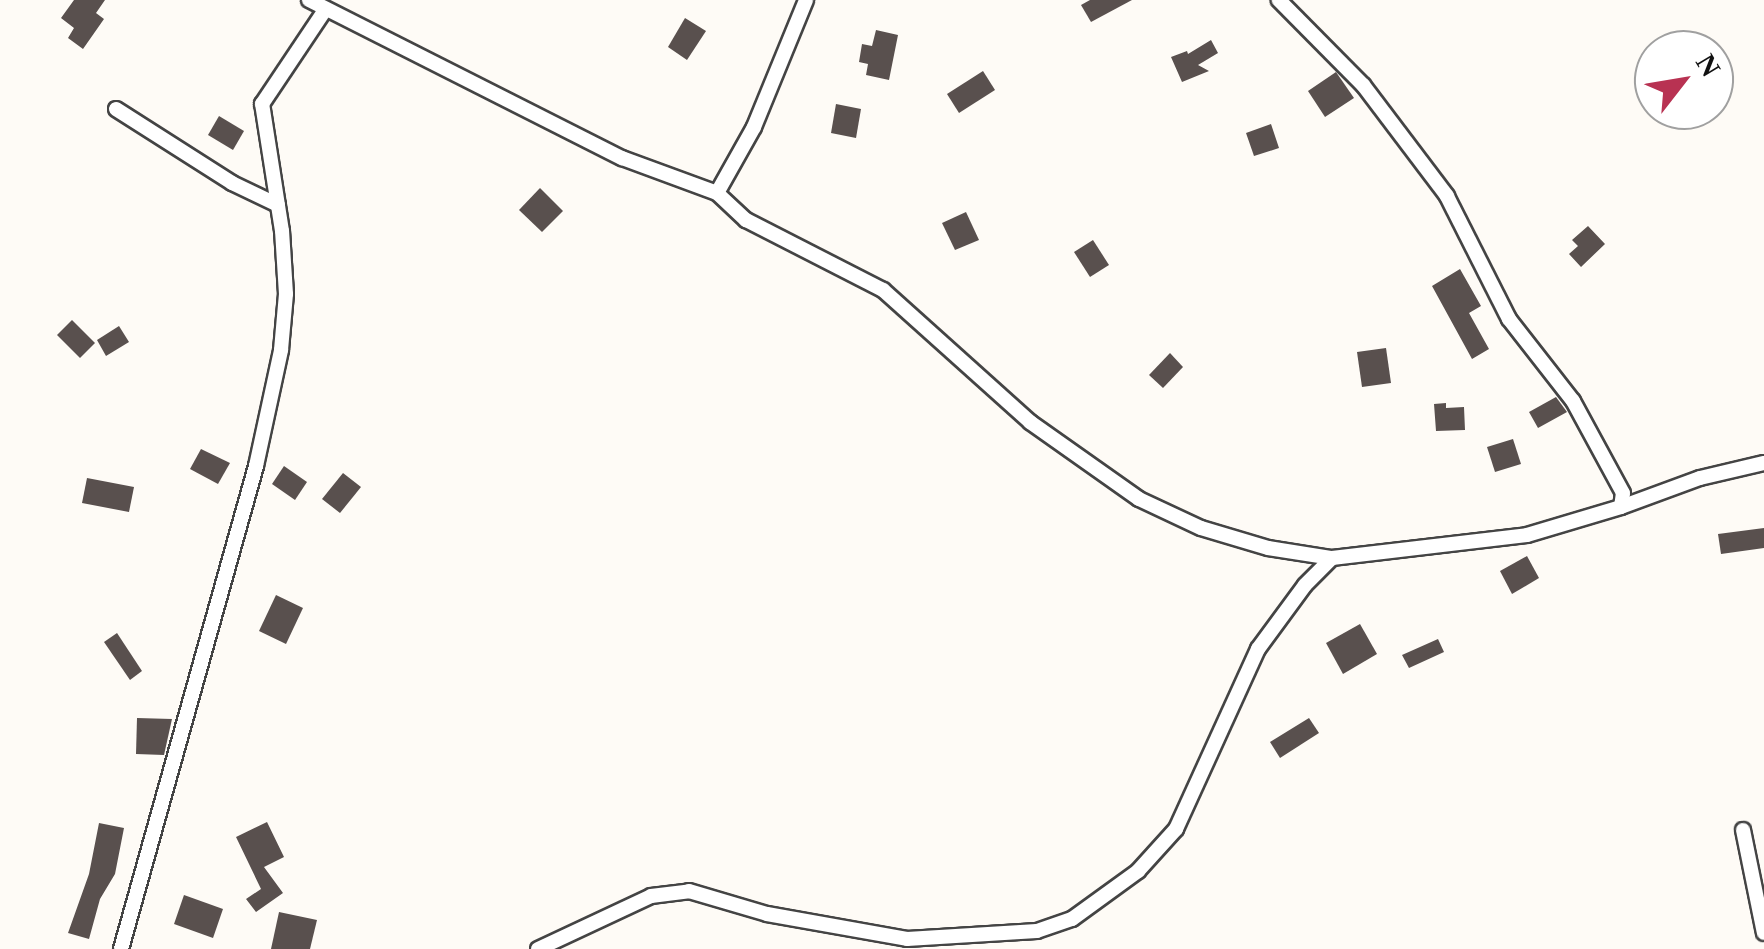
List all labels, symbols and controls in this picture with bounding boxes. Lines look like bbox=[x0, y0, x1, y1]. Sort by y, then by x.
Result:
north arrow bbox=[1634, 30, 1734, 130]
text: N bbox=[1690, 49, 1727, 82]

